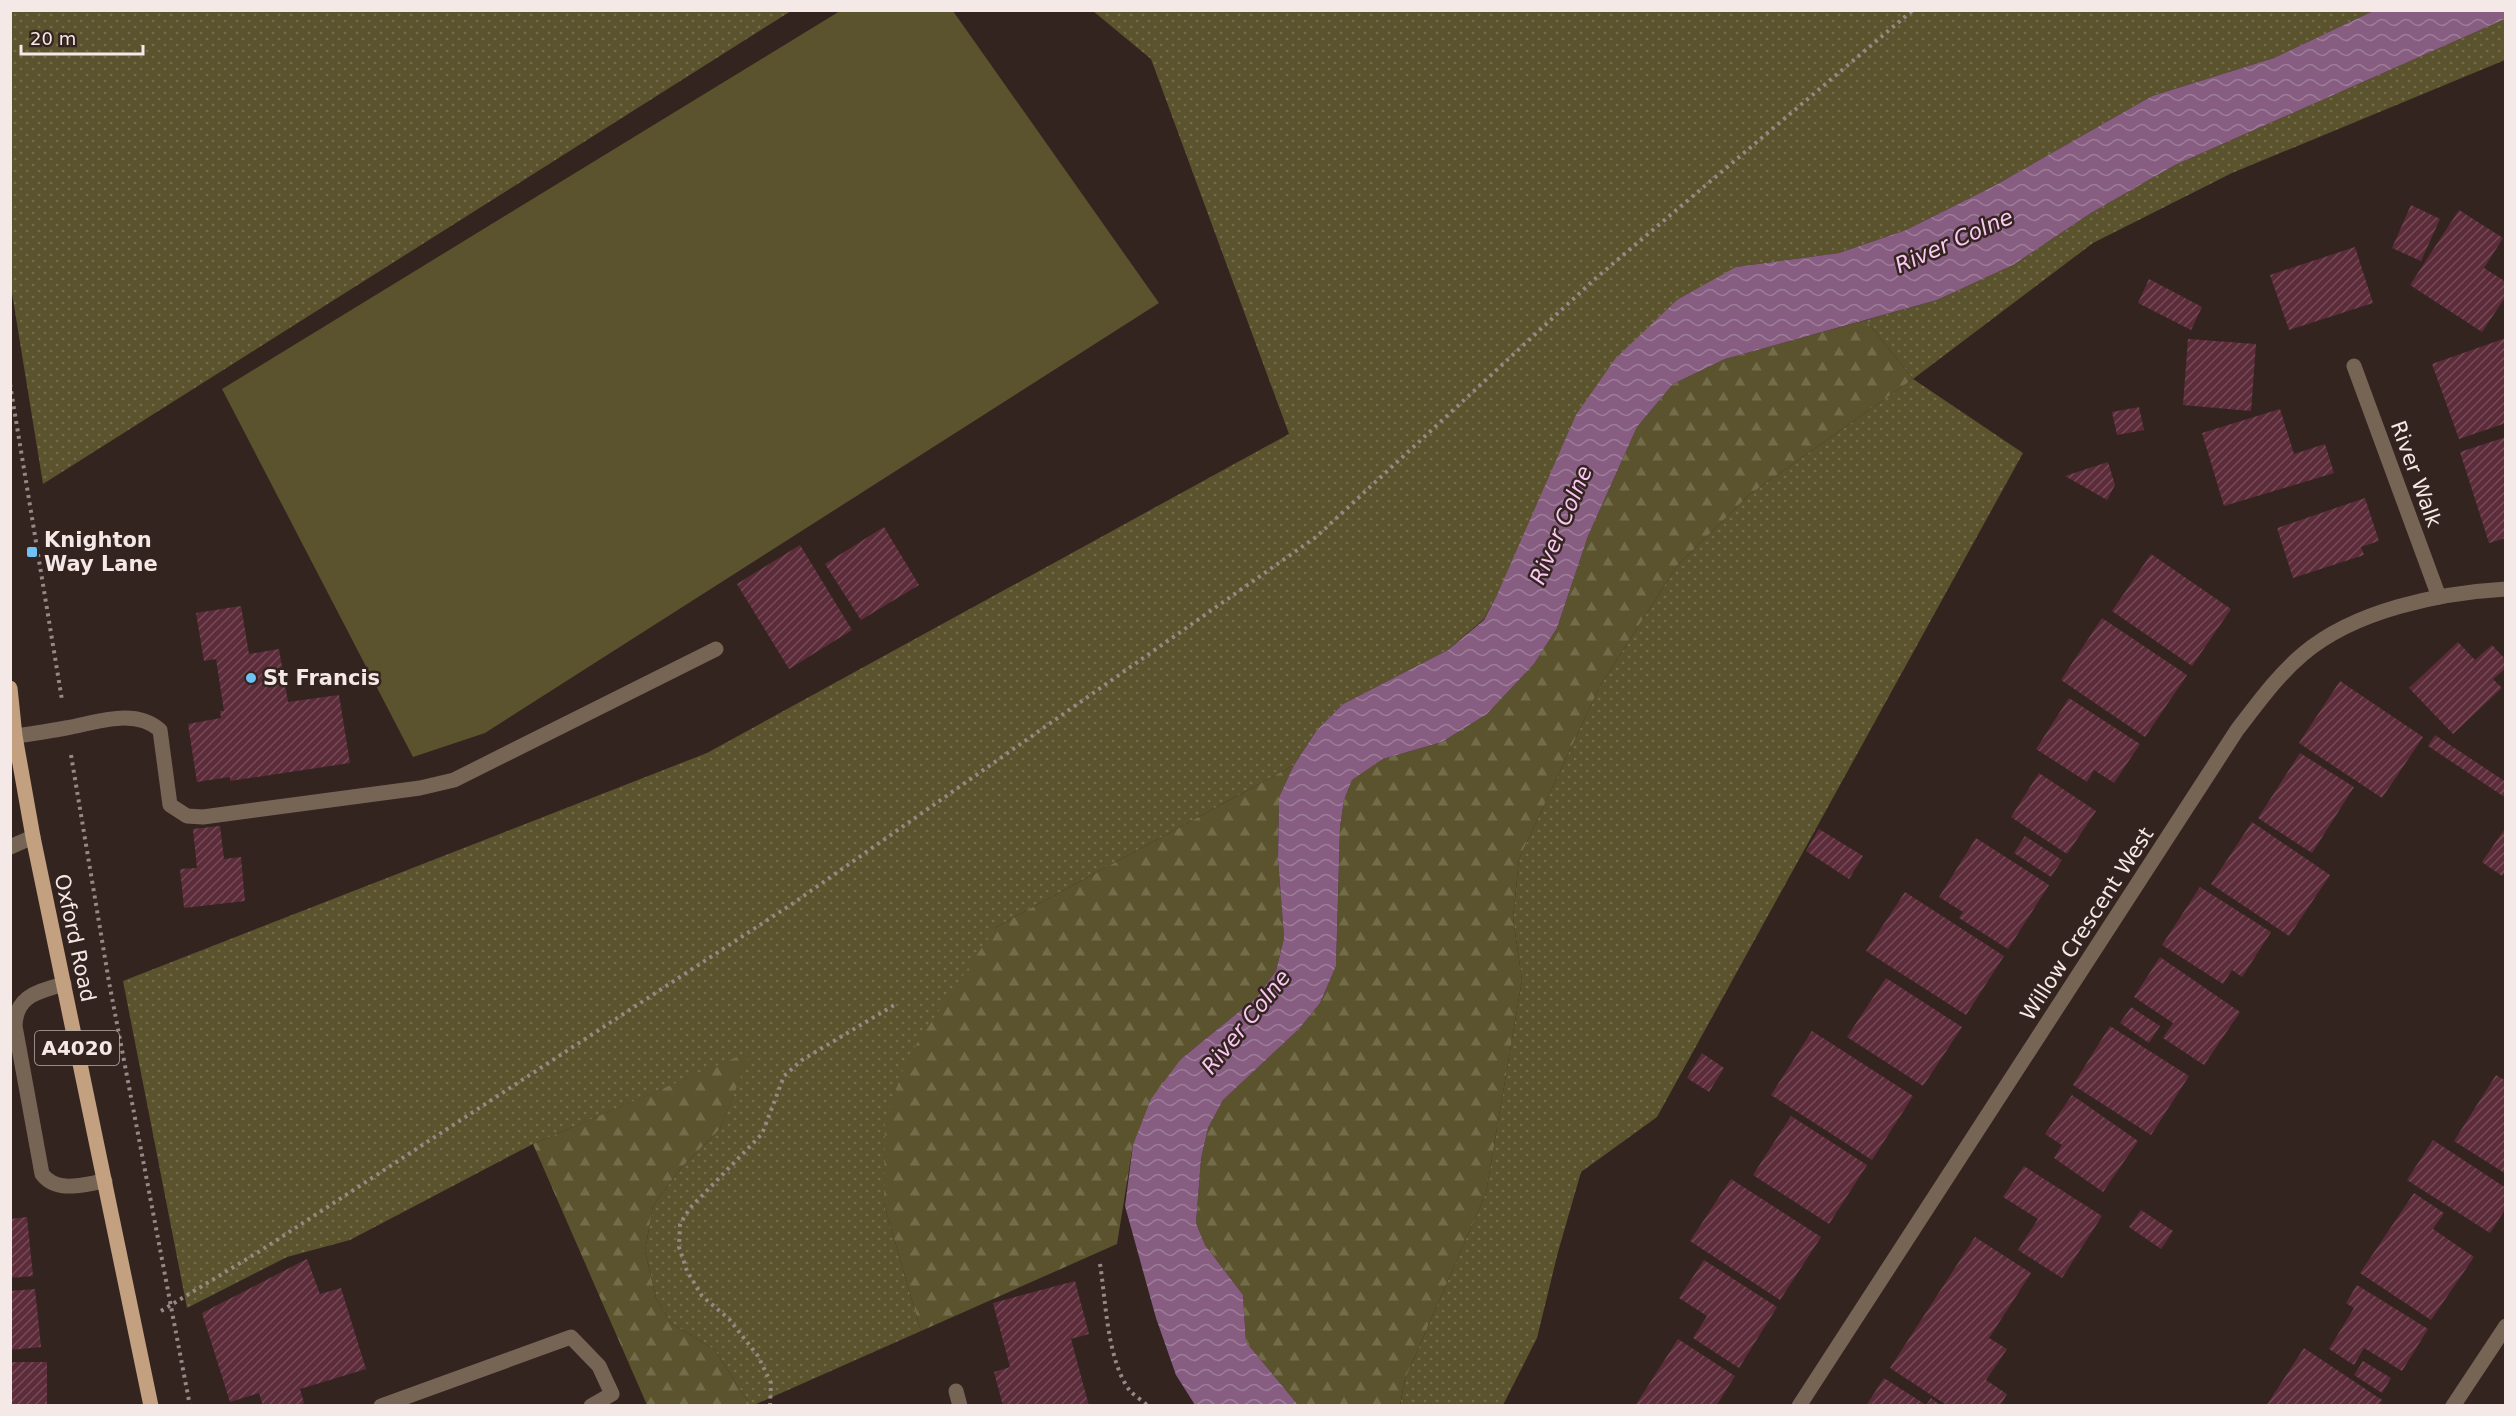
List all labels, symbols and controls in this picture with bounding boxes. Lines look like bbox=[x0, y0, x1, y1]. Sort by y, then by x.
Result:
scale bar bbox=[21, 18, 142, 56]
text: 20 m bbox=[30, 28, 76, 49]
water label: River Colne bbox=[1891, 204, 2017, 278]
street label: River Walk bbox=[2386, 418, 2447, 531]
water label: River Colne bbox=[1525, 462, 1597, 588]
place label: Knighton Way Lane bbox=[44, 528, 158, 576]
marker: Knighton Way Lane bbox=[25, 545, 39, 559]
place label: St Francis bbox=[263, 666, 380, 690]
marker: St Francis bbox=[244, 671, 258, 685]
street label: Willow Crescent West bbox=[2016, 823, 2158, 1025]
street label: Oxford Road bbox=[50, 872, 100, 1004]
water label: River Colne bbox=[1197, 965, 1295, 1079]
road number: A4020 bbox=[35, 1031, 119, 1065]

